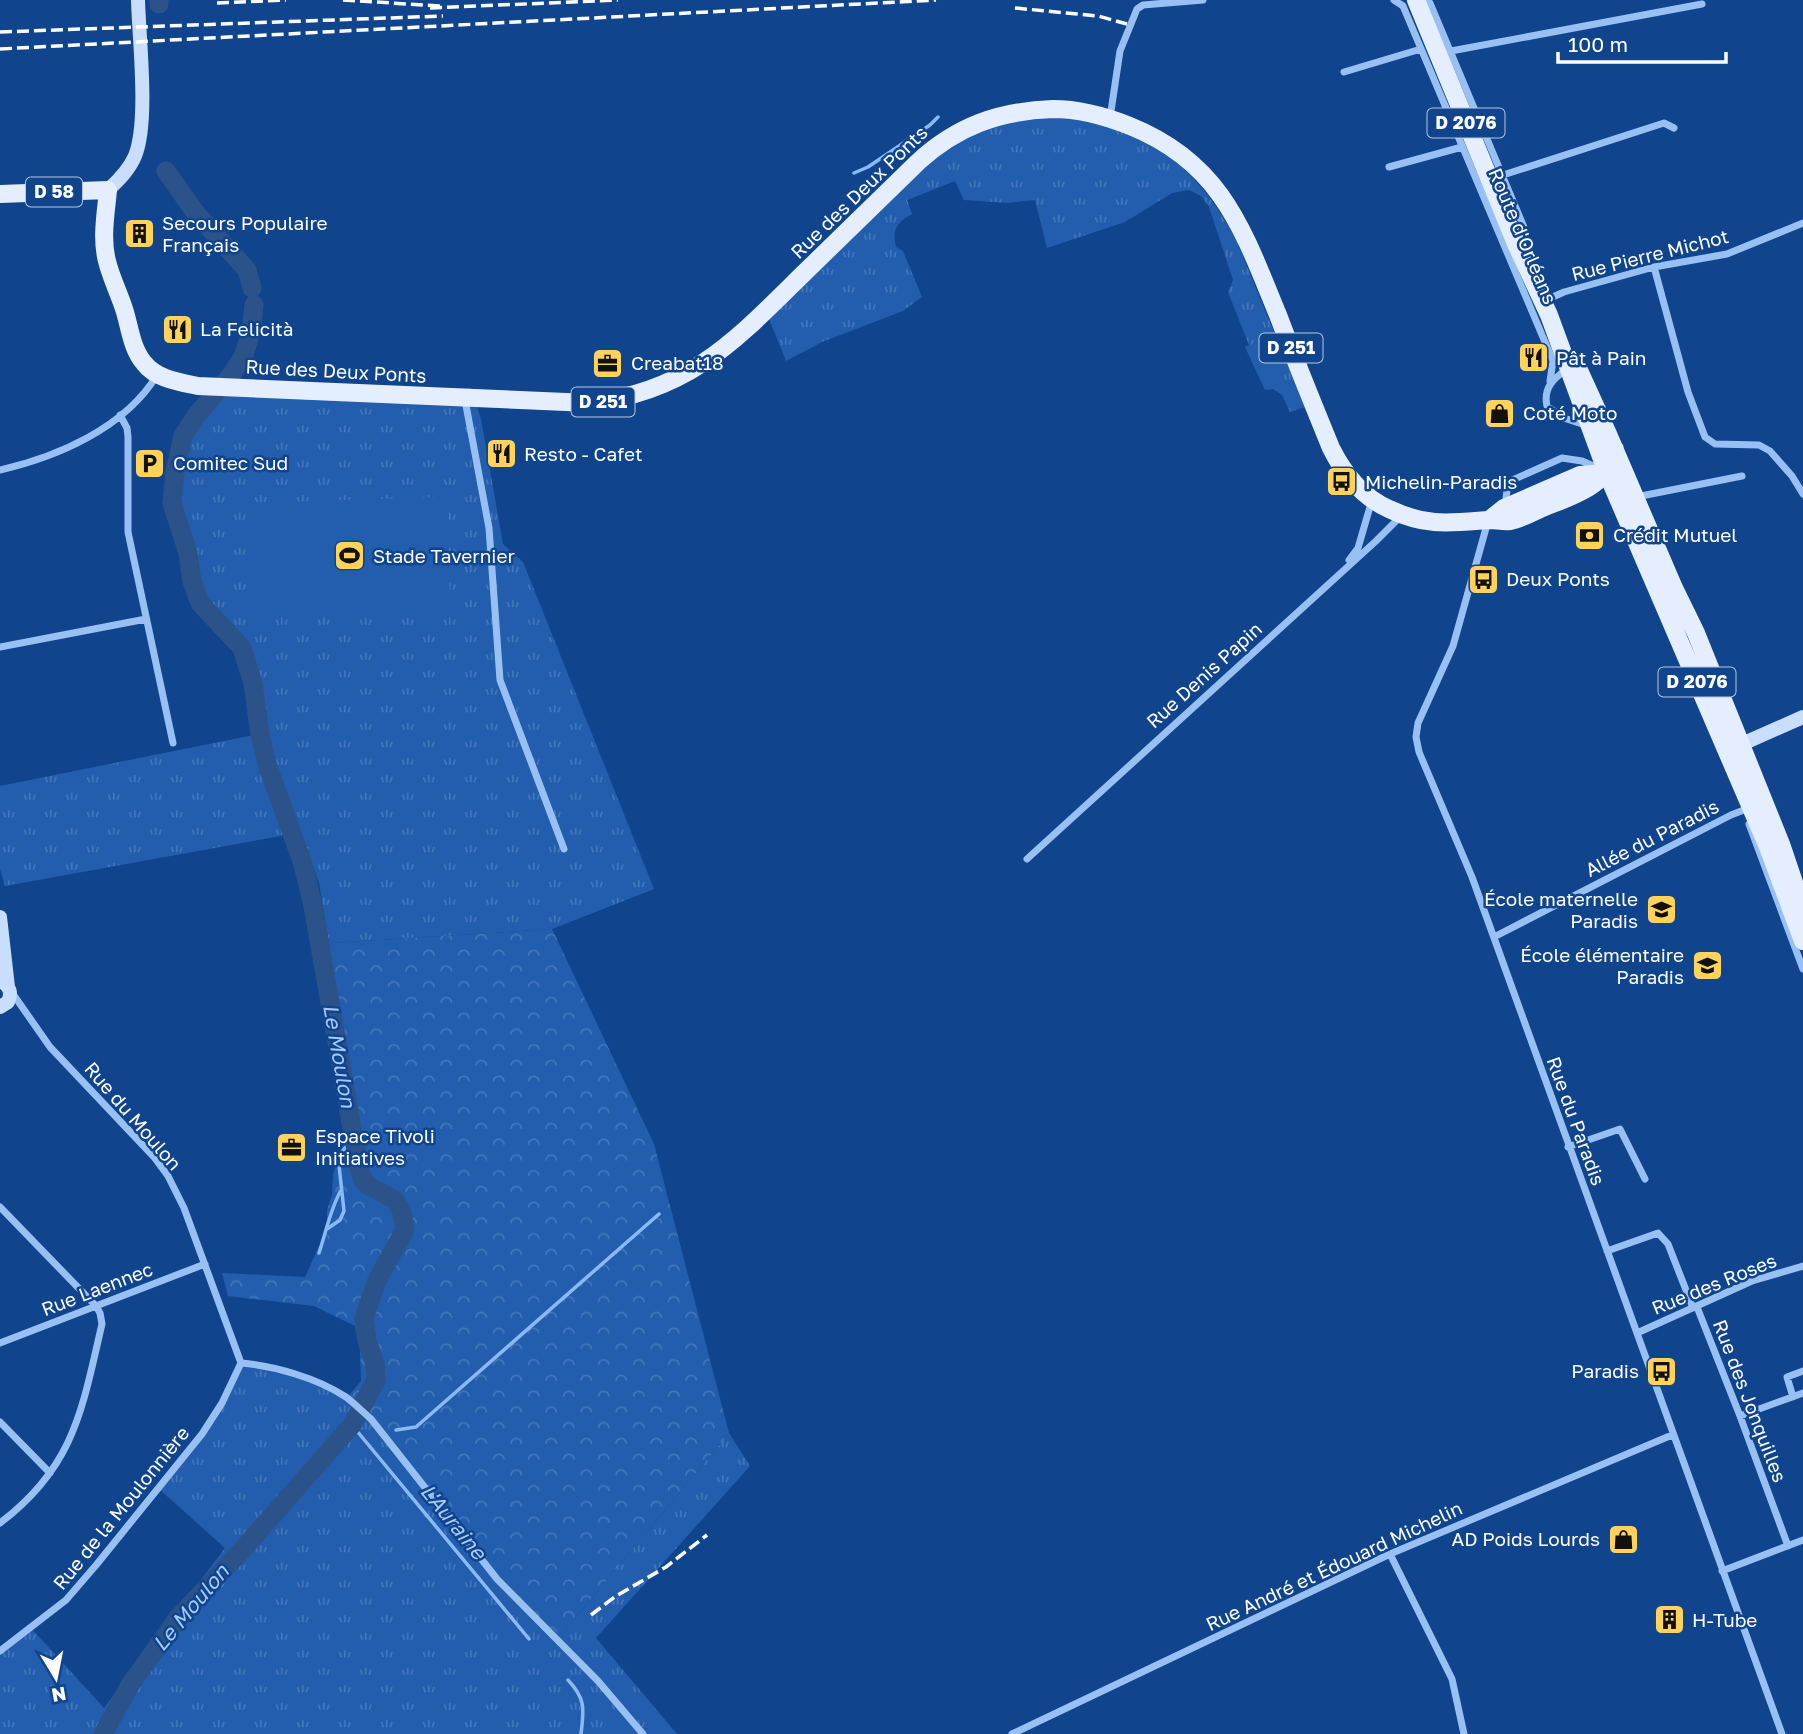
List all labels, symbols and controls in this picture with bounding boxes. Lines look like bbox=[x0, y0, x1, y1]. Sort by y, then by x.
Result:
scale bar bbox=[1558, 21, 1726, 65]
text: 100 m bbox=[1568, 31, 1628, 57]
road number: D 2076 bbox=[1428, 109, 1504, 138]
street label: Rue des Deux Ponts bbox=[786, 120, 932, 263]
street label: Route d'Orléans bbox=[1484, 164, 1563, 307]
road number: D 58 bbox=[26, 177, 82, 206]
place label: Secours Populaire Français bbox=[162, 211, 328, 256]
building icon: Secours Populaire Français bbox=[122, 217, 156, 251]
street label: Rue Pierre Michot bbox=[1569, 224, 1731, 285]
restaurant icon: La Felicità bbox=[160, 312, 194, 346]
place label: La Felicità bbox=[200, 317, 294, 340]
road number: D 251 bbox=[1260, 334, 1322, 362]
restaurant icon: Pât à Pain bbox=[1516, 341, 1550, 375]
office icon: Creabat18 bbox=[591, 346, 625, 380]
place label: Pât à Pain bbox=[1556, 346, 1646, 369]
place label: Creabat18 bbox=[631, 351, 724, 374]
street label: Rue des Deux Ponts bbox=[245, 354, 427, 387]
road number: D 251 bbox=[572, 388, 634, 416]
shop icon: Coté Moto bbox=[1483, 396, 1517, 430]
place label: Coté Moto bbox=[1523, 401, 1617, 424]
restaurant icon: Resto - Cafet bbox=[484, 437, 518, 471]
place label: Resto - Cafet bbox=[524, 442, 643, 465]
parking icon: Comitec Sud bbox=[133, 446, 167, 480]
place label: Comitec Sud bbox=[173, 451, 288, 474]
bus stop icon: Michelin-Paradis bbox=[1325, 465, 1359, 499]
place label: Michelin-Paradis bbox=[1365, 470, 1517, 493]
bank icon: Crédit Mutuel bbox=[1573, 518, 1607, 552]
place label: Crédit Mutuel bbox=[1613, 523, 1737, 546]
sports icon: Stade Tavernier bbox=[333, 539, 367, 573]
place label: Stade Tavernier bbox=[373, 544, 515, 567]
bus stop icon: Deux Ponts bbox=[1466, 562, 1500, 596]
place label: Deux Ponts bbox=[1506, 567, 1610, 590]
street label: Rue Denis Papin bbox=[1141, 617, 1266, 732]
road number: D 2076 bbox=[1658, 668, 1736, 696]
street label: Allée du Paradis bbox=[1581, 794, 1722, 881]
place label: École maternelle Paradis bbox=[1484, 887, 1638, 932]
school or university icon: École maternelle Paradis bbox=[1644, 893, 1678, 927]
place label: École élémentaire Paradis bbox=[1520, 943, 1684, 988]
school or university icon: École élémentaire Paradis bbox=[1690, 949, 1724, 983]
water label: Le Moulon bbox=[318, 1002, 362, 1111]
street label: Rue du Paradis bbox=[1542, 1053, 1610, 1188]
street label: Rue du Moulon bbox=[80, 1057, 187, 1175]
place label: Espace Tivoli Initiatives bbox=[315, 1124, 435, 1169]
office icon: Espace Tivoli Initiatives bbox=[275, 1130, 309, 1164]
street label: Rue des Roses bbox=[1648, 1248, 1780, 1319]
street label: Rue Laennec bbox=[38, 1257, 156, 1320]
street label: Rue des Jonquilles bbox=[1709, 1316, 1792, 1485]
bus stop icon: Paradis bbox=[1645, 1354, 1679, 1388]
place label: Paradis bbox=[1571, 1359, 1639, 1382]
street label: Rue de la Moulonnière bbox=[48, 1422, 193, 1594]
water label: L'Auraine bbox=[415, 1478, 493, 1566]
street label: Rue André et Édouard Michelin bbox=[1202, 1496, 1466, 1635]
shop icon: AD Poids Lourds bbox=[1606, 1522, 1640, 1556]
place label: AD Poids Lourds bbox=[1451, 1527, 1600, 1550]
water label: Le Moulon bbox=[147, 1558, 234, 1656]
building icon: H-Tube bbox=[1652, 1603, 1686, 1637]
place label: H-Tube bbox=[1692, 1608, 1757, 1631]
north arrow bbox=[21, 1643, 91, 1713]
text: N bbox=[50, 1683, 68, 1708]

